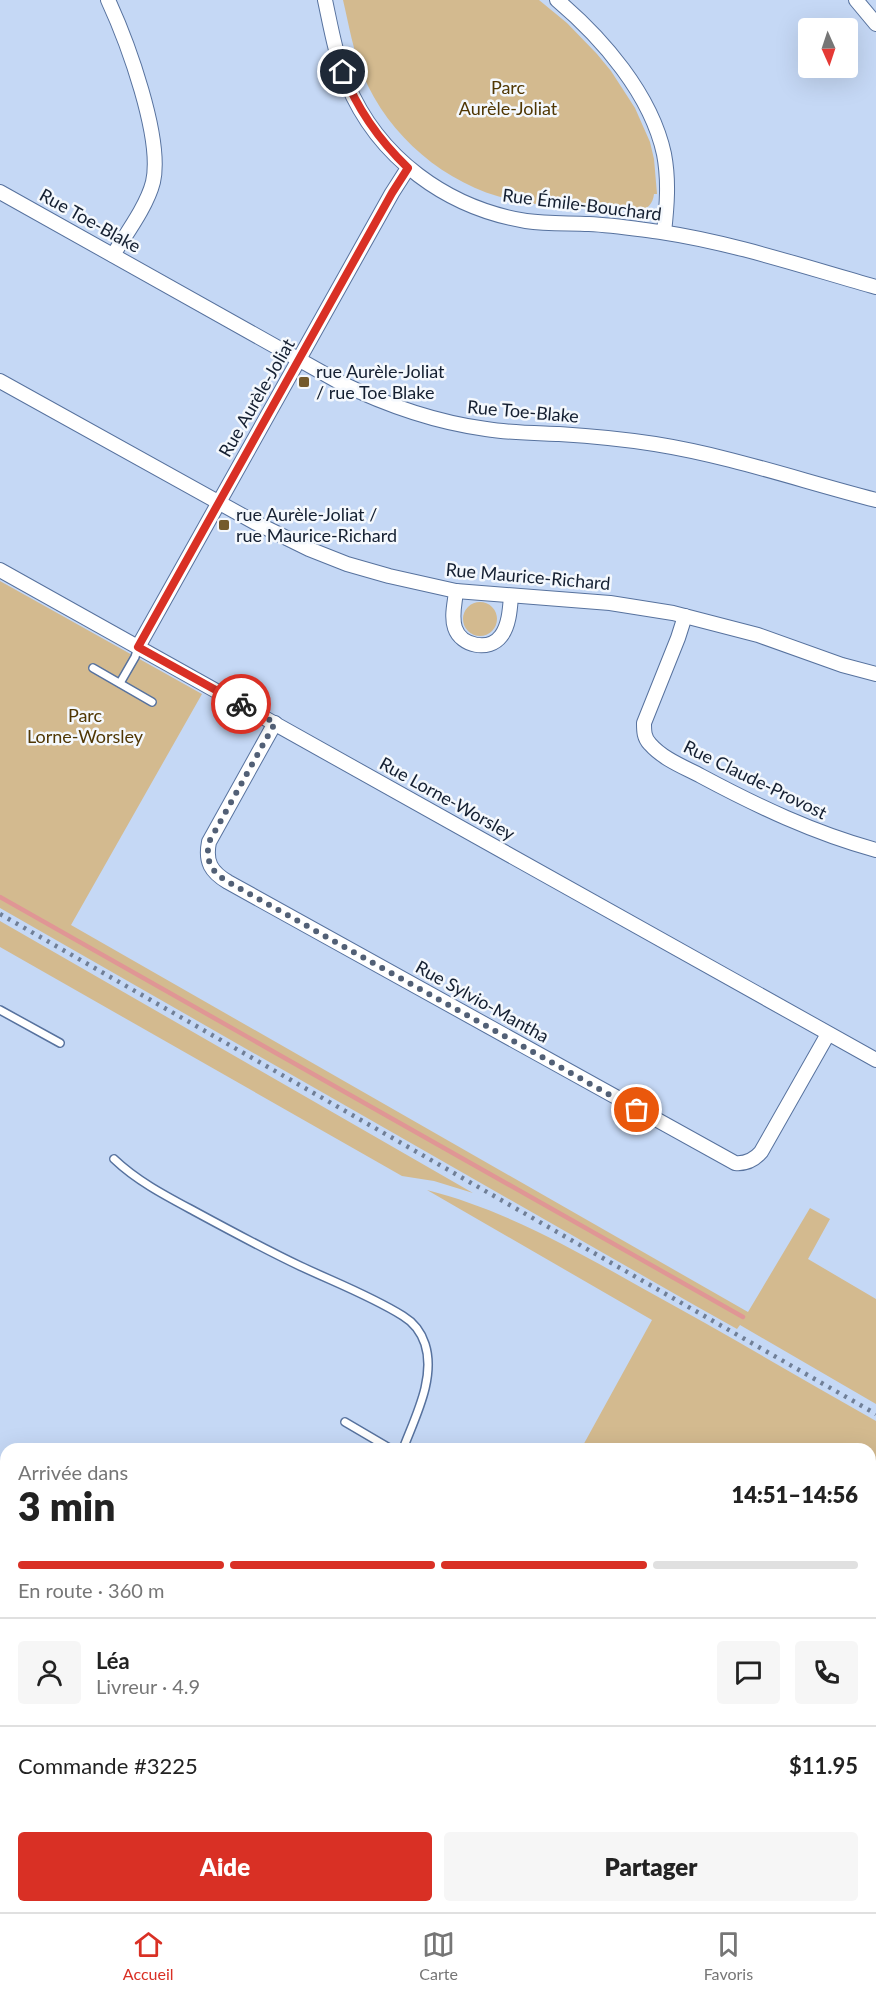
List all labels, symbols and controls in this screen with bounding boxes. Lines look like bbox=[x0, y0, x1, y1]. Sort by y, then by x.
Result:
north arrow bbox=[798, 18, 858, 78]
map controls bbox=[798, 18, 858, 78]
pin bbox=[317, 46, 368, 97]
icon: home bbox=[326, 55, 359, 88]
park label: Parc Aurèle-Joliat bbox=[459, 76, 558, 119]
street label: Rue Toe-Blake bbox=[36, 183, 145, 257]
street label: Rue Émile-Bouchard bbox=[501, 183, 663, 225]
street label: Rue Aurèle-Joliat bbox=[213, 334, 299, 461]
place label: rue Aurèle-Joliat / rue Toe Blake bbox=[316, 360, 445, 403]
marker: rue Aurèle-Joliat / rue Toe Blake bbox=[297, 375, 311, 389]
street label: Rue Toe-Blake bbox=[466, 395, 580, 427]
place label: rue Aurèle-Joliat / rue Maurice-Richard bbox=[236, 503, 397, 546]
marker: rue Aurèle-Joliat / rue Maurice-Richard bbox=[217, 518, 231, 532]
street label: Rue Maurice-Richard bbox=[445, 558, 611, 594]
courier bbox=[211, 674, 271, 734]
icon: bike bbox=[225, 688, 258, 721]
park label: Parc Lorne-Worsley bbox=[27, 704, 144, 747]
street label: Rue Claude-Provost bbox=[680, 735, 831, 824]
street label: Rue Lorne-Worsley bbox=[376, 752, 520, 845]
street label: Rue Sylvio-Mantha bbox=[412, 955, 553, 1047]
pin bbox=[611, 1084, 662, 1135]
icon: bag bbox=[620, 1093, 653, 1126]
text: Arrivée dans bbox=[18, 1460, 128, 1484]
text: 14:51–14:56 bbox=[732, 1481, 858, 1508]
text: 3 min bbox=[18, 1483, 115, 1529]
text: En route · 360 m bbox=[18, 1578, 164, 1602]
button: person bbox=[18, 1641, 81, 1704]
button: chat bbox=[717, 1641, 780, 1704]
button: phone bbox=[795, 1641, 858, 1704]
text: Léa bbox=[96, 1647, 130, 1674]
text: Livreur · 4.9 bbox=[96, 1674, 200, 1698]
text: Commande #3225 bbox=[18, 1752, 198, 1779]
text: $11.95 bbox=[789, 1752, 858, 1779]
button: Aide bbox=[18, 1832, 432, 1901]
button: Partager bbox=[444, 1832, 858, 1901]
tab: Accueil bbox=[123, 1928, 174, 1983]
tab: Carte bbox=[419, 1928, 458, 1983]
tab: Favoris bbox=[704, 1928, 753, 1983]

